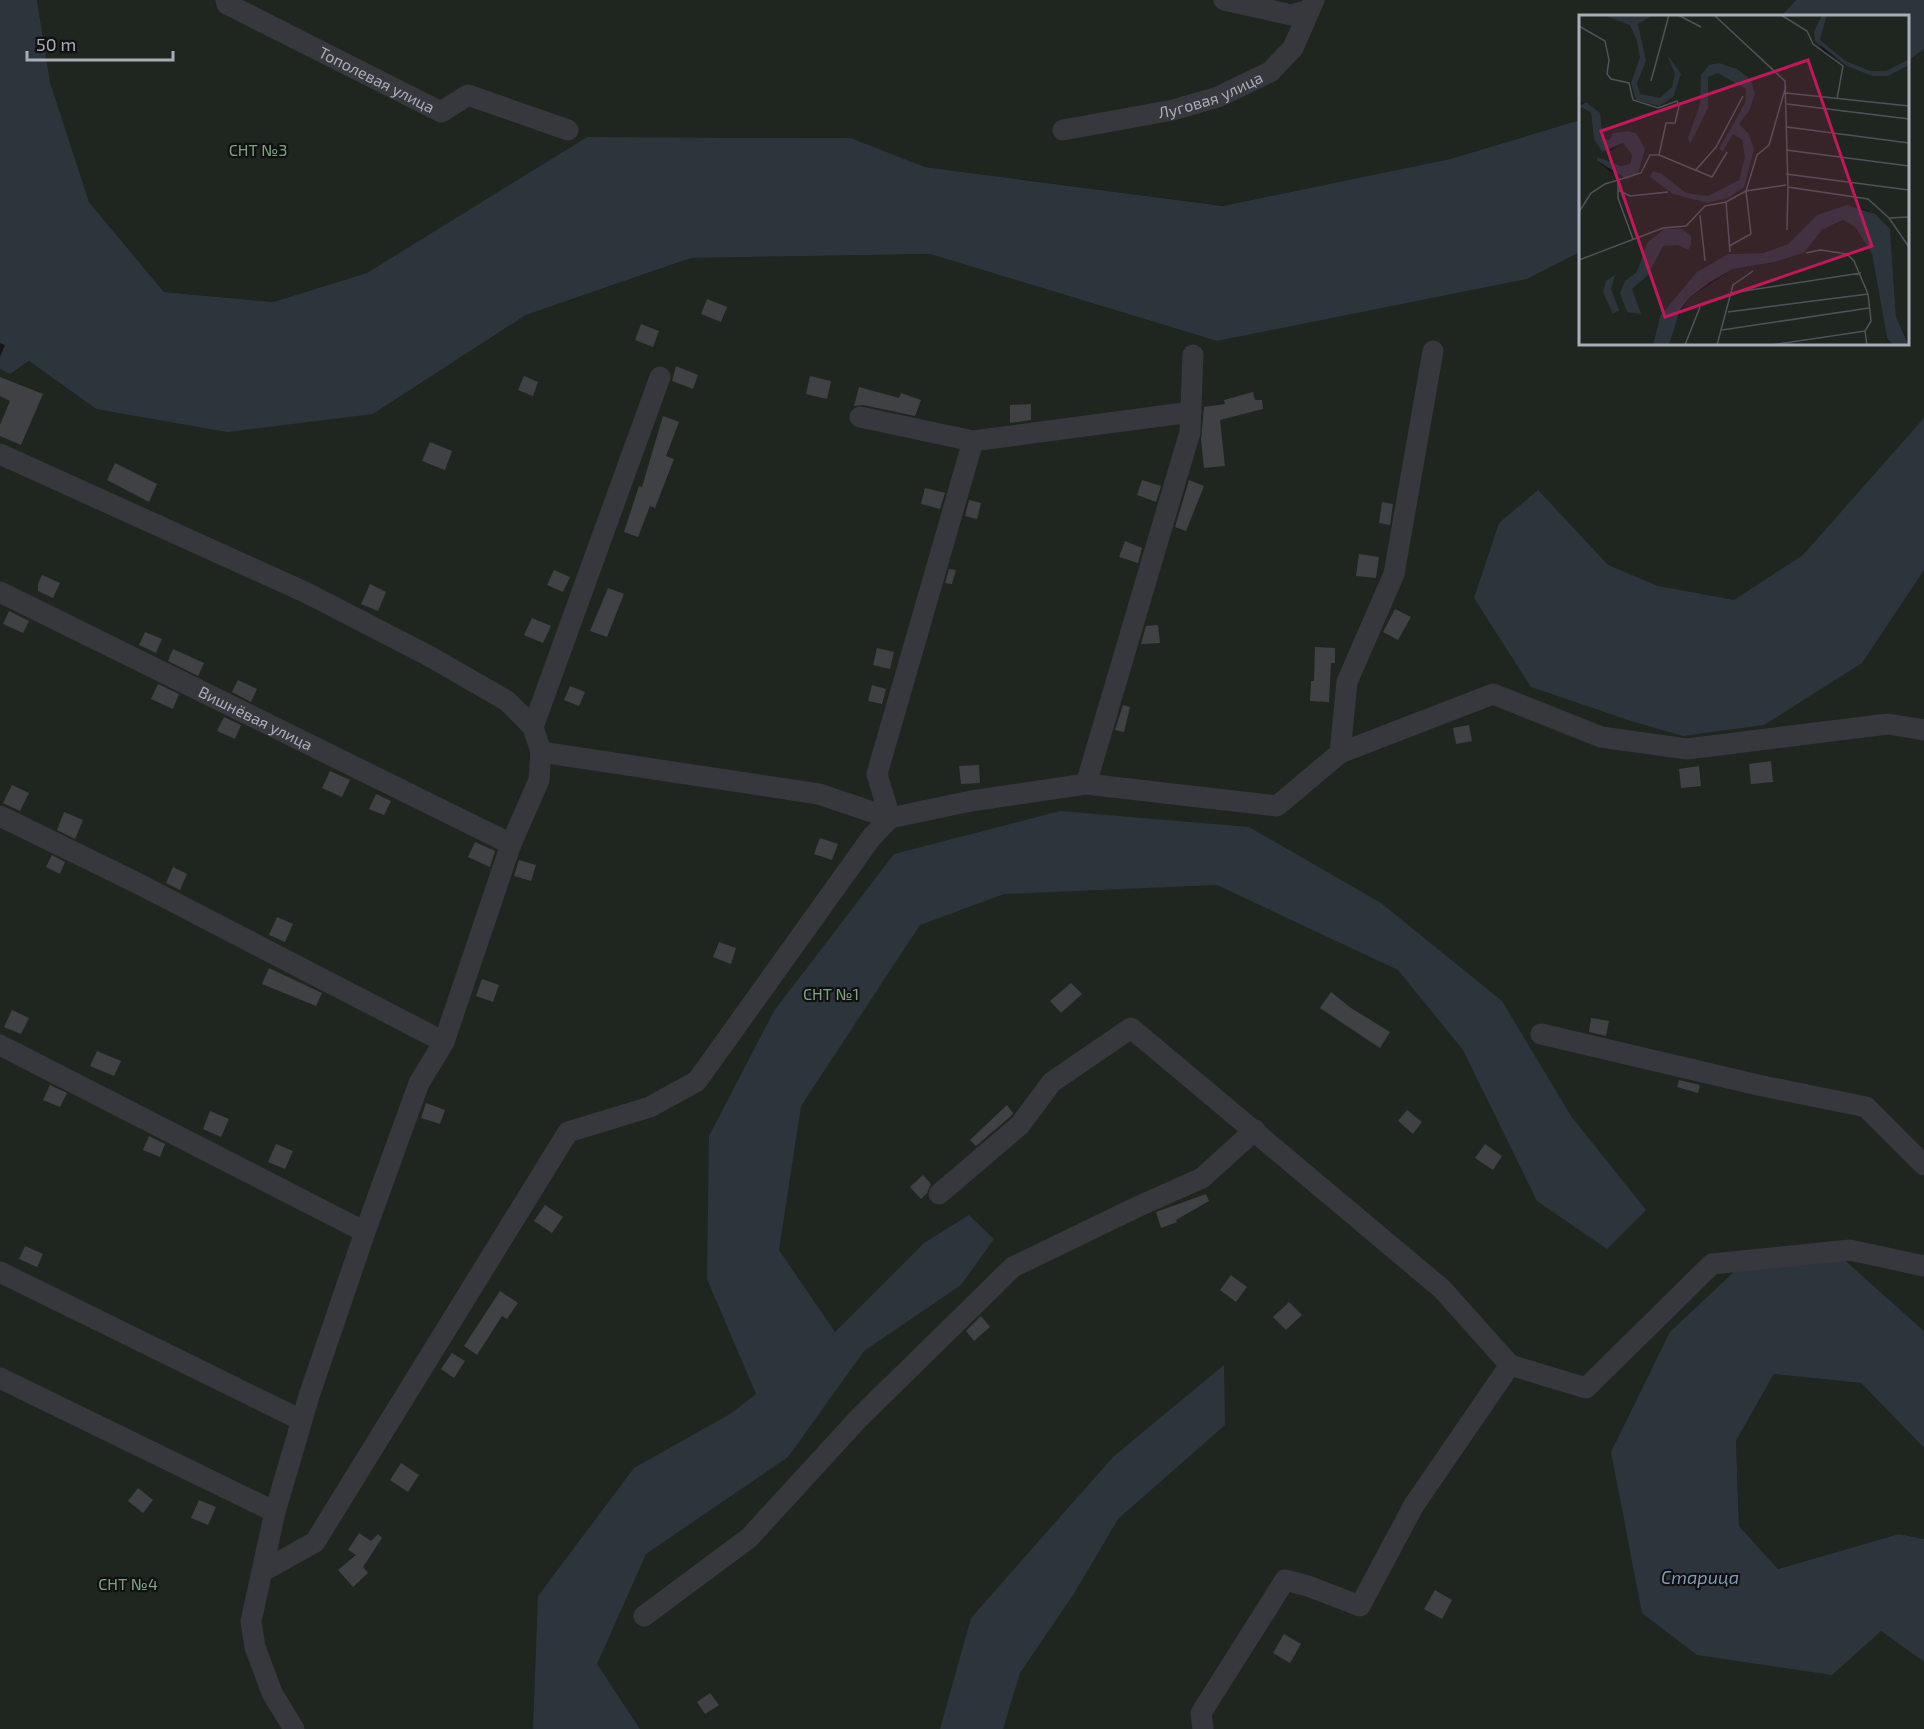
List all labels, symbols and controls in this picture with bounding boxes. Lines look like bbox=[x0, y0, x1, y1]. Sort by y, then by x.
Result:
inset map bbox=[1579, 15, 1909, 345]
scale bar bbox=[27, 24, 172, 62]
text: 50 m bbox=[36, 33, 76, 55]
street label: Тополевая улица bbox=[316, 42, 438, 116]
street label: Луговая улица bbox=[1157, 67, 1266, 122]
park label: СНТ №3 bbox=[229, 140, 287, 159]
street label: Вишнёвая улица bbox=[196, 681, 316, 754]
park label: СНТ №1 bbox=[803, 984, 859, 1003]
water label: Старица bbox=[1661, 1566, 1739, 1588]
park label: СНТ №4 bbox=[98, 1574, 158, 1593]

